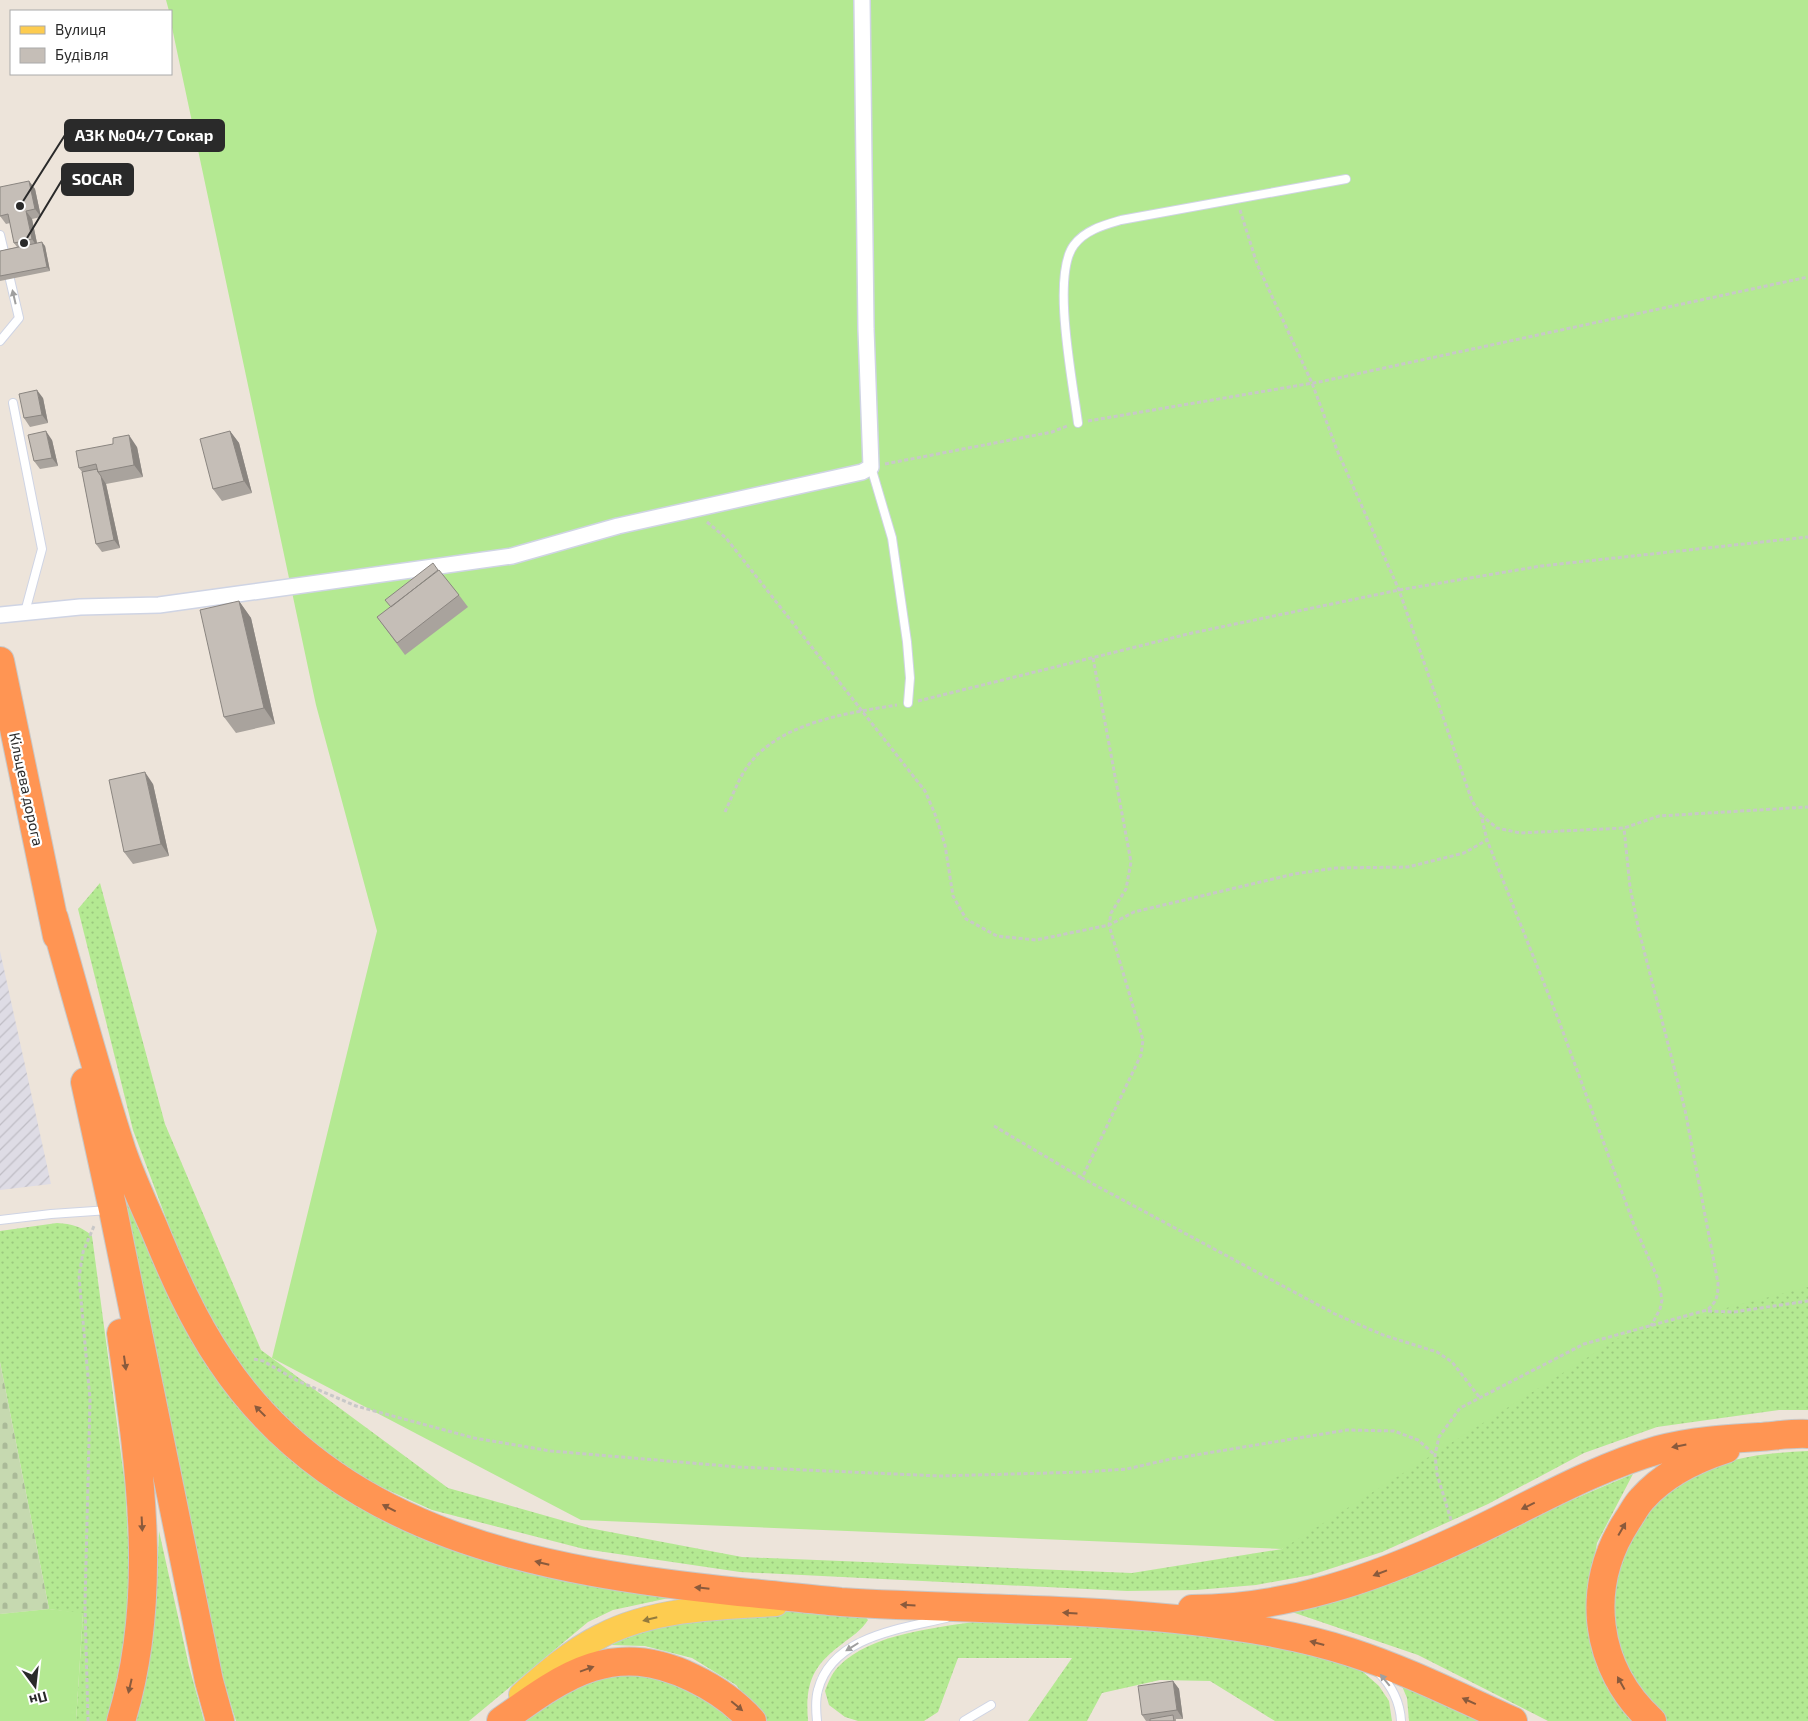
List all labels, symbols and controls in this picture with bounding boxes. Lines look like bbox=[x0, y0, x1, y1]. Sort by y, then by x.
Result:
legend bbox=[10, 10, 172, 75]
text: Вулиця bbox=[55, 20, 106, 39]
text: Будівля bbox=[55, 45, 109, 64]
callout: АЗК №04/7 Сокар bbox=[65, 120, 224, 151]
text: АЗК №04/7 Сокар bbox=[75, 125, 213, 144]
callout: SOCAR bbox=[62, 164, 133, 195]
text: SOCAR bbox=[72, 169, 122, 188]
one-way arrow bbox=[10, 289, 18, 304]
street label: Кільцева дорога bbox=[6, 731, 48, 847]
one-way arrow bbox=[121, 1355, 129, 1371]
one-way arrow bbox=[255, 1405, 267, 1417]
one-way arrow bbox=[1670, 1443, 1686, 1451]
one-way arrow bbox=[1521, 1503, 1535, 1511]
one-way arrow bbox=[382, 1504, 397, 1512]
one-way arrow bbox=[138, 1516, 146, 1532]
one-way arrow bbox=[1618, 1522, 1627, 1535]
one-way arrow bbox=[534, 1559, 549, 1567]
one-way arrow bbox=[1372, 1569, 1387, 1577]
one-way arrow bbox=[694, 1584, 710, 1592]
one-way arrow bbox=[899, 1600, 915, 1608]
one-way arrow bbox=[1062, 1609, 1078, 1617]
one-way arrow bbox=[643, 1615, 658, 1623]
one-way arrow bbox=[1310, 1639, 1325, 1647]
one-way arrow bbox=[845, 1643, 859, 1652]
north arrow bbox=[10, 1661, 60, 1711]
one-way arrow bbox=[580, 1665, 595, 1673]
one-way arrow bbox=[1379, 1674, 1390, 1687]
one-way arrow bbox=[1617, 1676, 1626, 1690]
one-way arrow bbox=[126, 1678, 134, 1693]
text: Пн bbox=[28, 1688, 49, 1710]
one-way arrow bbox=[1462, 1696, 1476, 1704]
one-way arrow bbox=[731, 1701, 744, 1712]

